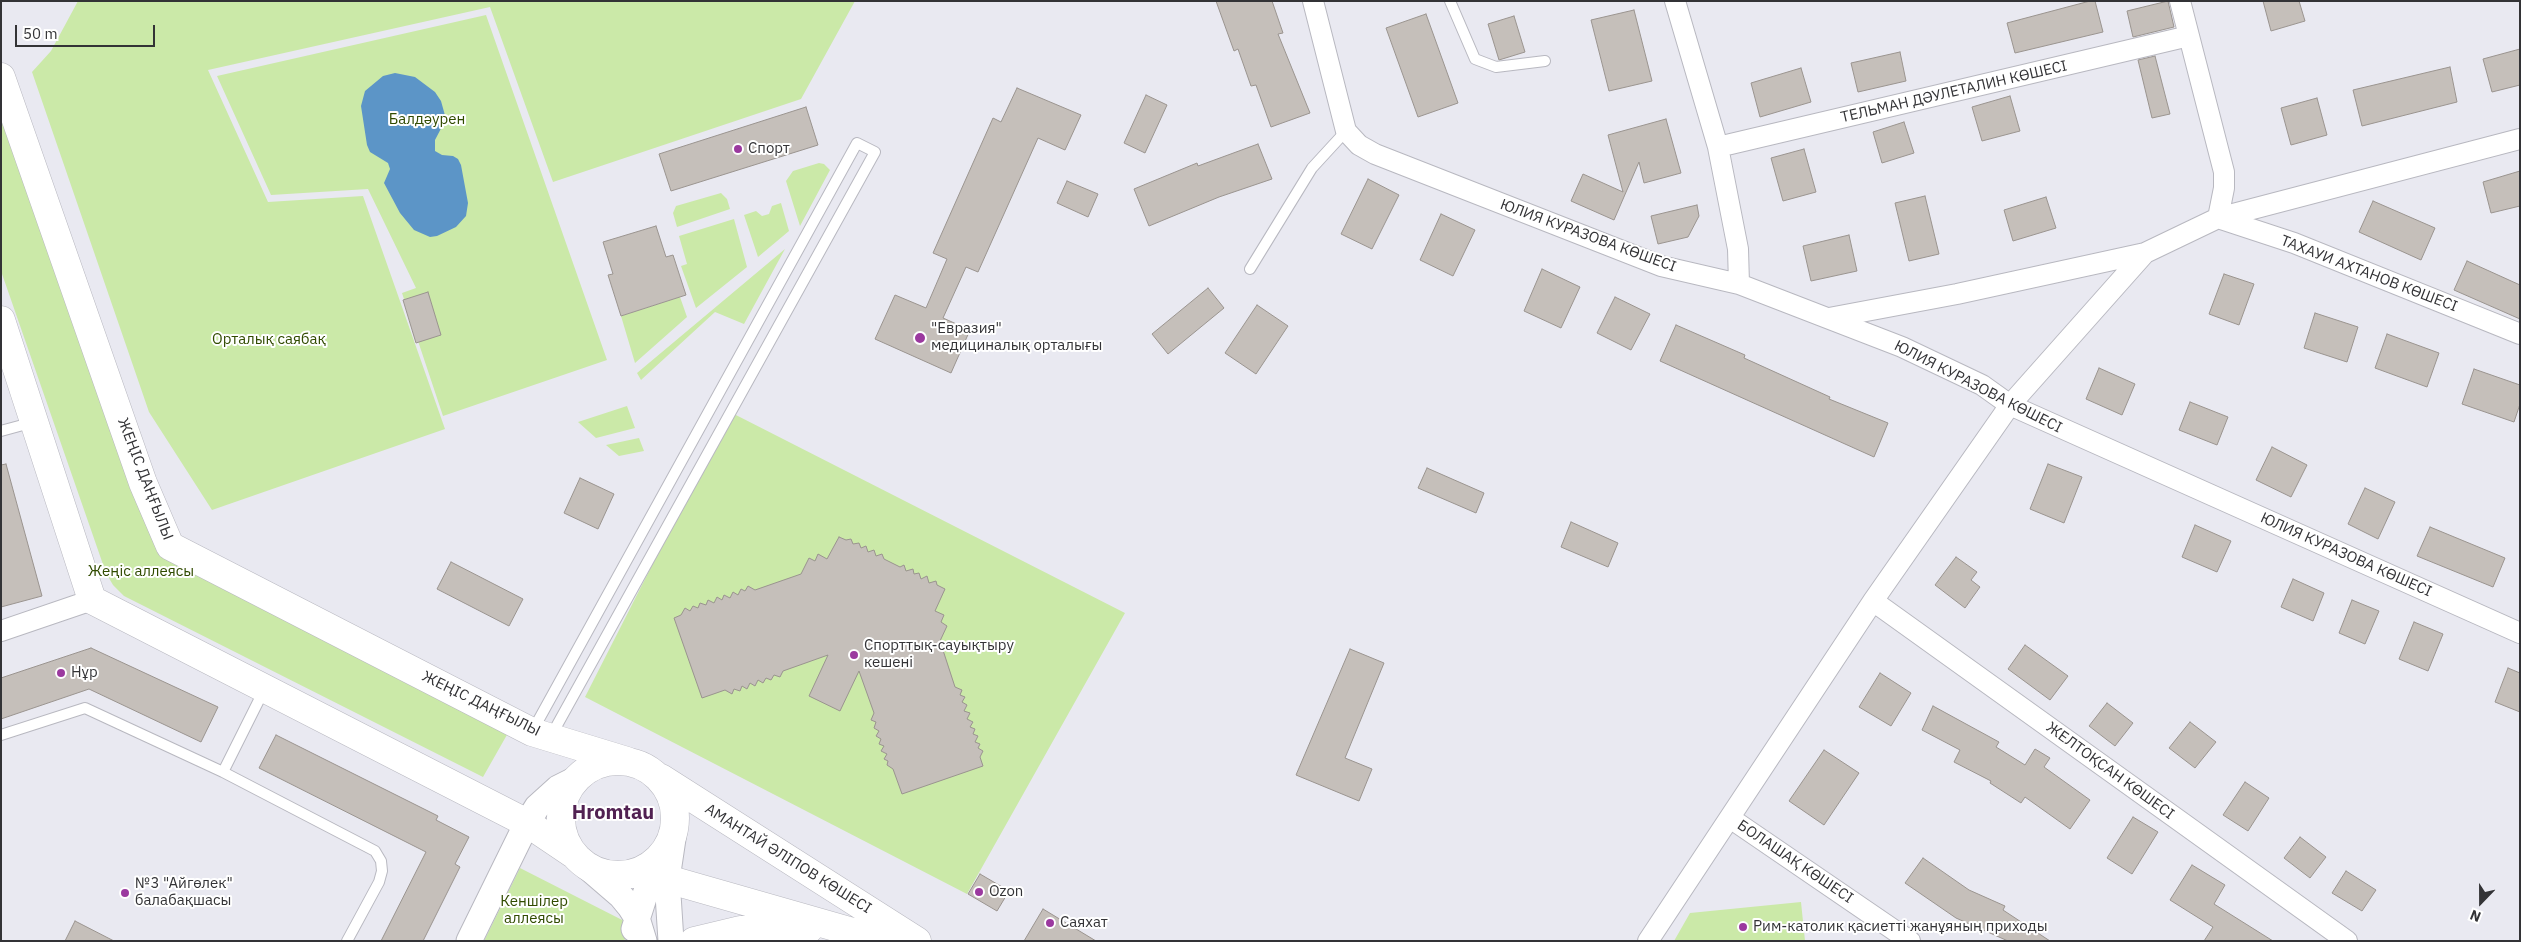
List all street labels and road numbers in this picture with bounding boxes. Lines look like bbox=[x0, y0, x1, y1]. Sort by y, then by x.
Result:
street label: ТЕЛЬМАН ДӘУЛЕТАЛИН КӨШЕСІ bbox=[1839, 57, 2069, 127]
street label: ЮЛИЯ КУРАЗОВА КӨШЕСІ bbox=[1498, 196, 1678, 276]
street label: ТАХАУИ АХТАНОВ КӨШЕСІ bbox=[2278, 232, 2460, 316]
street label: ЮЛИЯ КУРАЗОВА КӨШЕСІ bbox=[1891, 337, 2065, 437]
street label: ЖЕҢІС ДАҢҒЫЛЫ bbox=[113, 415, 177, 543]
street label: ЮЛИЯ КУРАЗОВА КӨШЕСІ bbox=[2257, 509, 2435, 601]
street label: ЖЕҢІС ДАҢҒЫЛЫ bbox=[419, 668, 543, 740]
street label: ЖЕЛТОҚСАН КӨШЕСІ bbox=[2043, 719, 2177, 823]
street label: АМАНТАЙ ӘЛІПОВ КӨШЕСІ bbox=[701, 800, 875, 918]
street label: БОЛАШАҚ КӨШЕСІ bbox=[1734, 817, 1856, 907]

